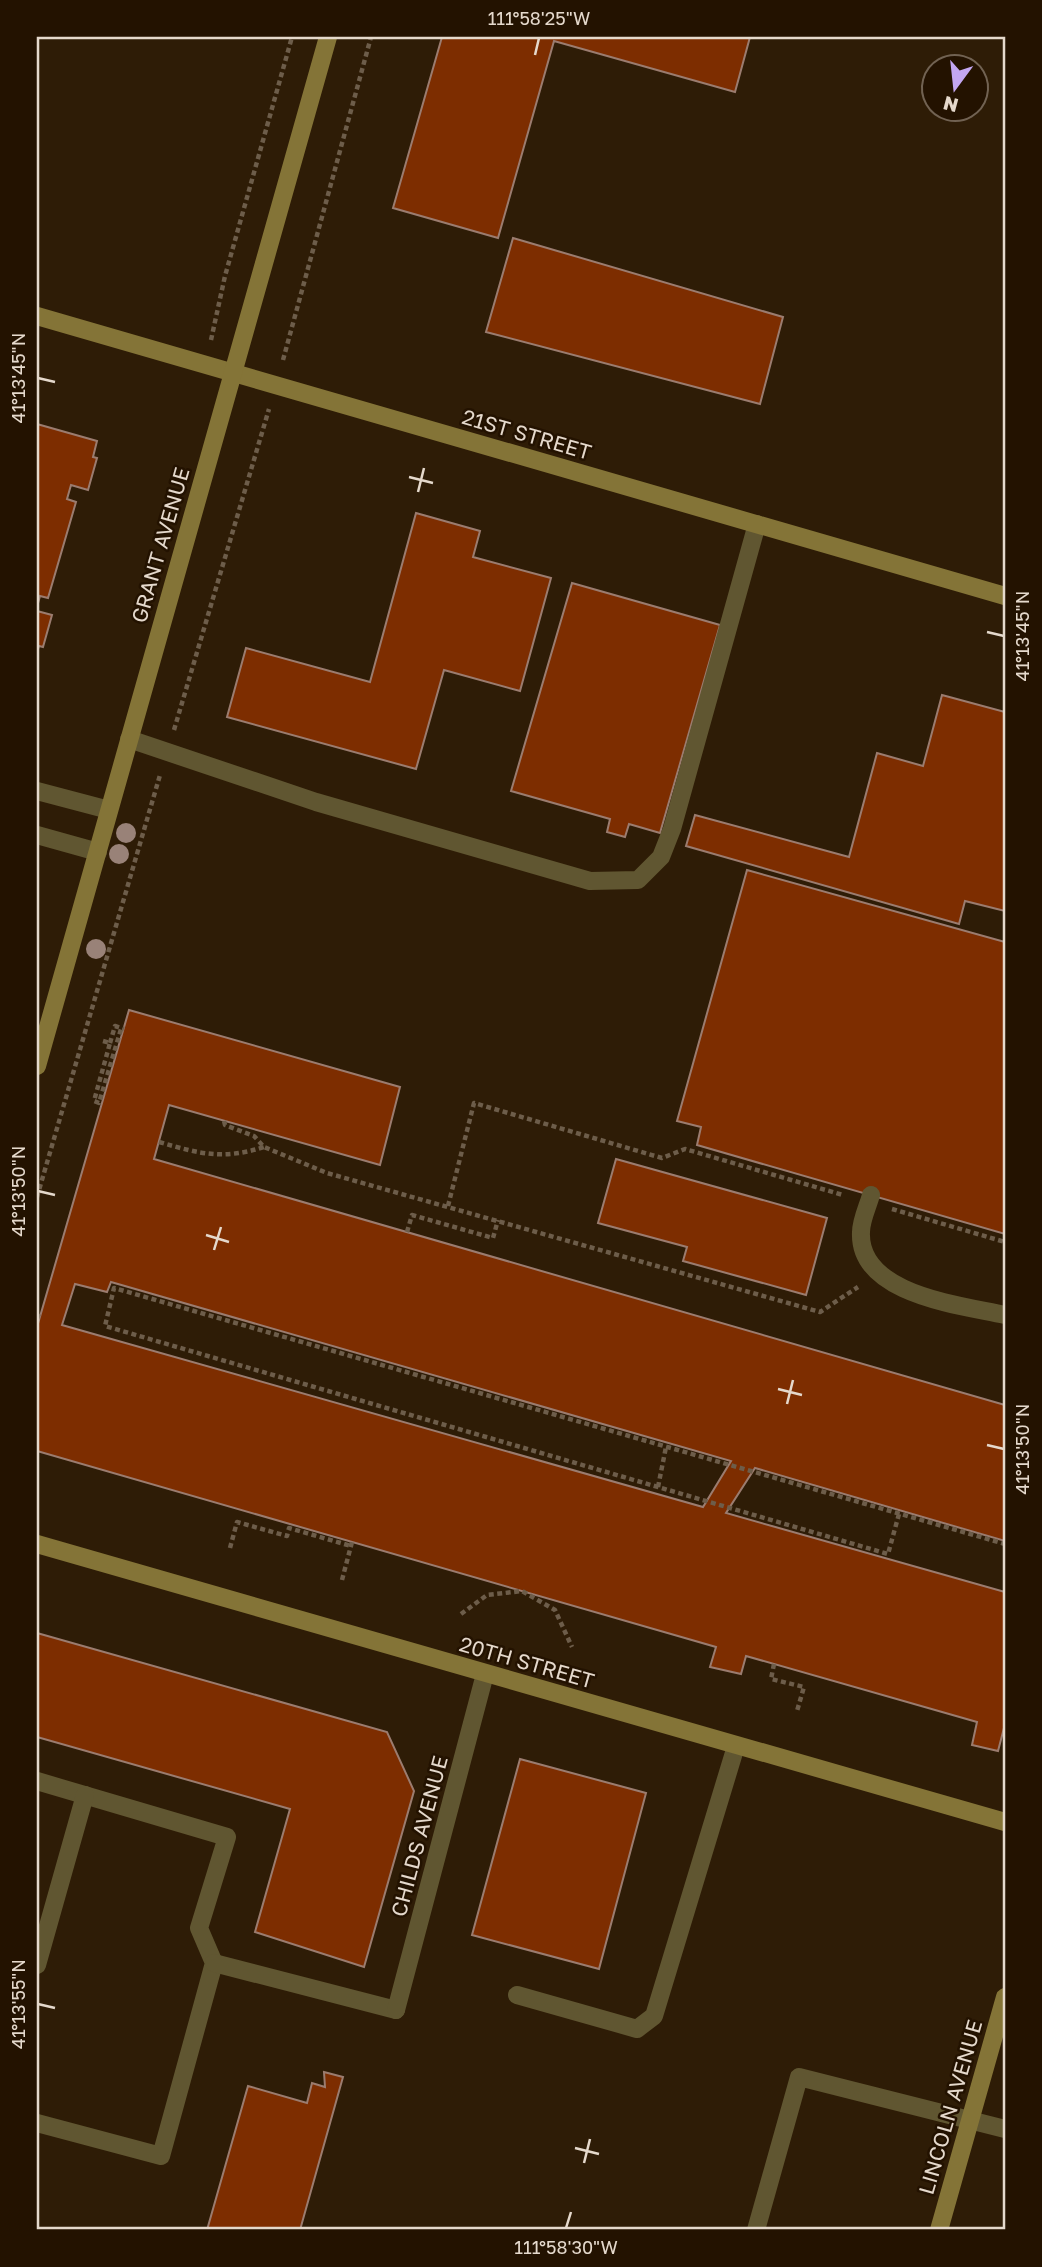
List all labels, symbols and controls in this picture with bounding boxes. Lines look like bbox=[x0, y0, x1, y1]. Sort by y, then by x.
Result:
text: 111°58'25"W bbox=[488, 7, 590, 29]
north arrow bbox=[920, 52, 990, 122]
text: N bbox=[941, 92, 960, 118]
text: 41°13'45"N bbox=[7, 333, 29, 423]
street label: 21ST STREET bbox=[459, 403, 595, 465]
street label: GRANT AVENUE bbox=[125, 464, 195, 626]
text: 41°13'45"N bbox=[1011, 591, 1033, 681]
text: 41°13'50"N bbox=[7, 1146, 29, 1236]
text: 41°13'50"N bbox=[1011, 1404, 1033, 1494]
street label: 20TH STREET bbox=[457, 1630, 597, 1694]
street label: CHILDS AVENUE bbox=[385, 1753, 453, 1919]
text: 41°13'55"N bbox=[7, 1959, 29, 2049]
street label: LINCOLN AVENUE bbox=[913, 2017, 987, 2197]
text: 111°58'30"W bbox=[514, 2236, 618, 2258]

